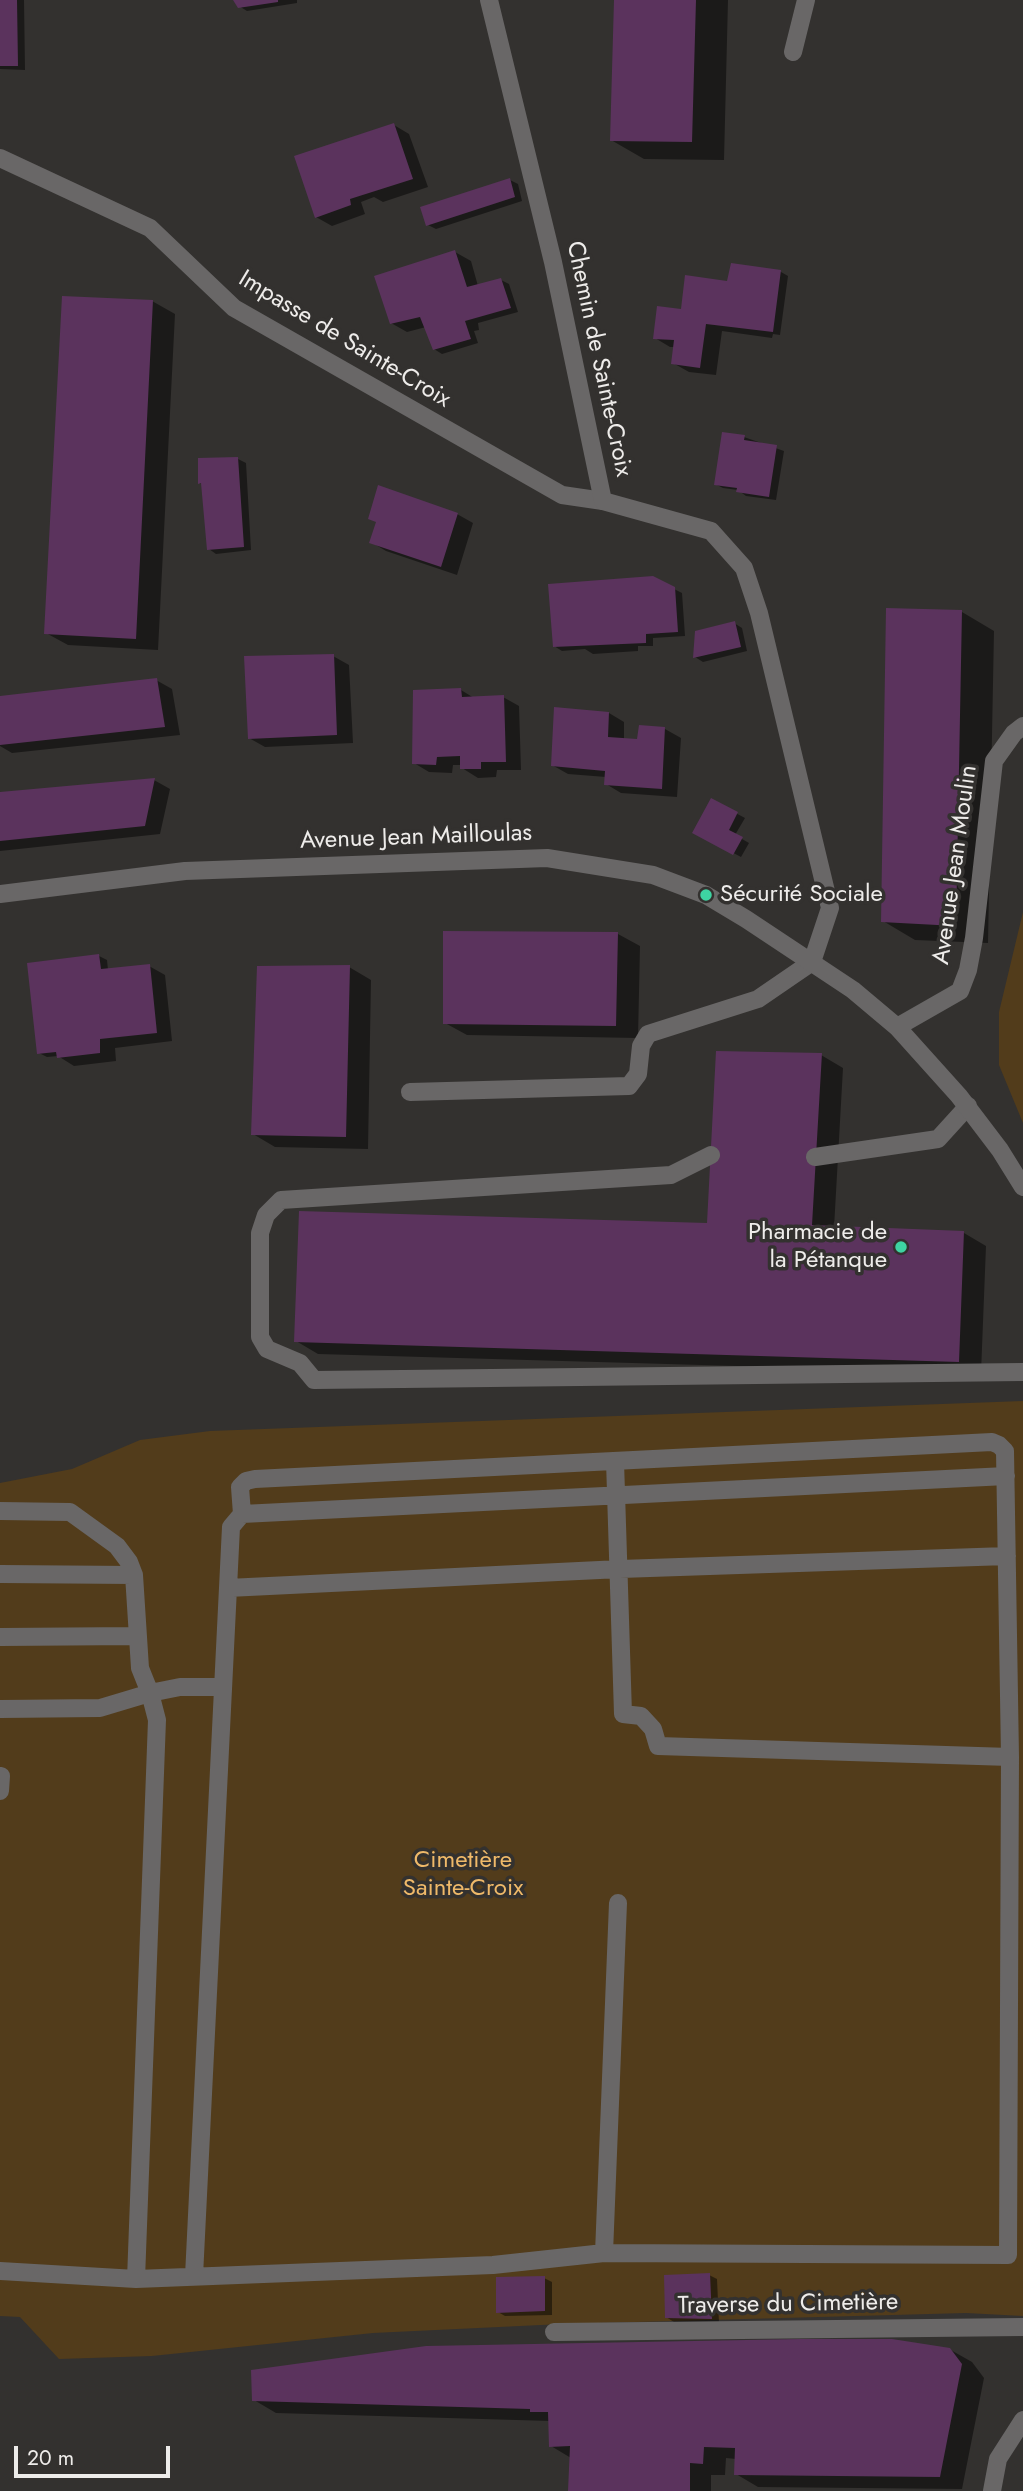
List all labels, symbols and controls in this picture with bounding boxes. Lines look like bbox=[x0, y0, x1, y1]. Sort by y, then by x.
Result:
street label: Chemin de Sainte-Croix bbox=[559, 239, 637, 479]
street label: Impasse de Sainte-Croix bbox=[233, 265, 455, 415]
street label: Avenue Jean Moulin bbox=[928, 764, 984, 966]
street label: Avenue Jean Mailloulas bbox=[300, 820, 532, 856]
place label: Sécurité Sociale bbox=[720, 881, 883, 909]
marker: Sécurité Sociale bbox=[698, 887, 714, 903]
place label: Pharmacie de la Pétanque bbox=[748, 1219, 887, 1275]
marker: Pharmacie de la Pétanque bbox=[893, 1239, 909, 1255]
park label: Cimetière Sainte-Croix bbox=[403, 1847, 523, 1903]
street label: Traverse du Cimetière bbox=[677, 2289, 899, 2321]
scale bar bbox=[18, 2432, 173, 2476]
text: 20 m bbox=[27, 2443, 74, 2473]

